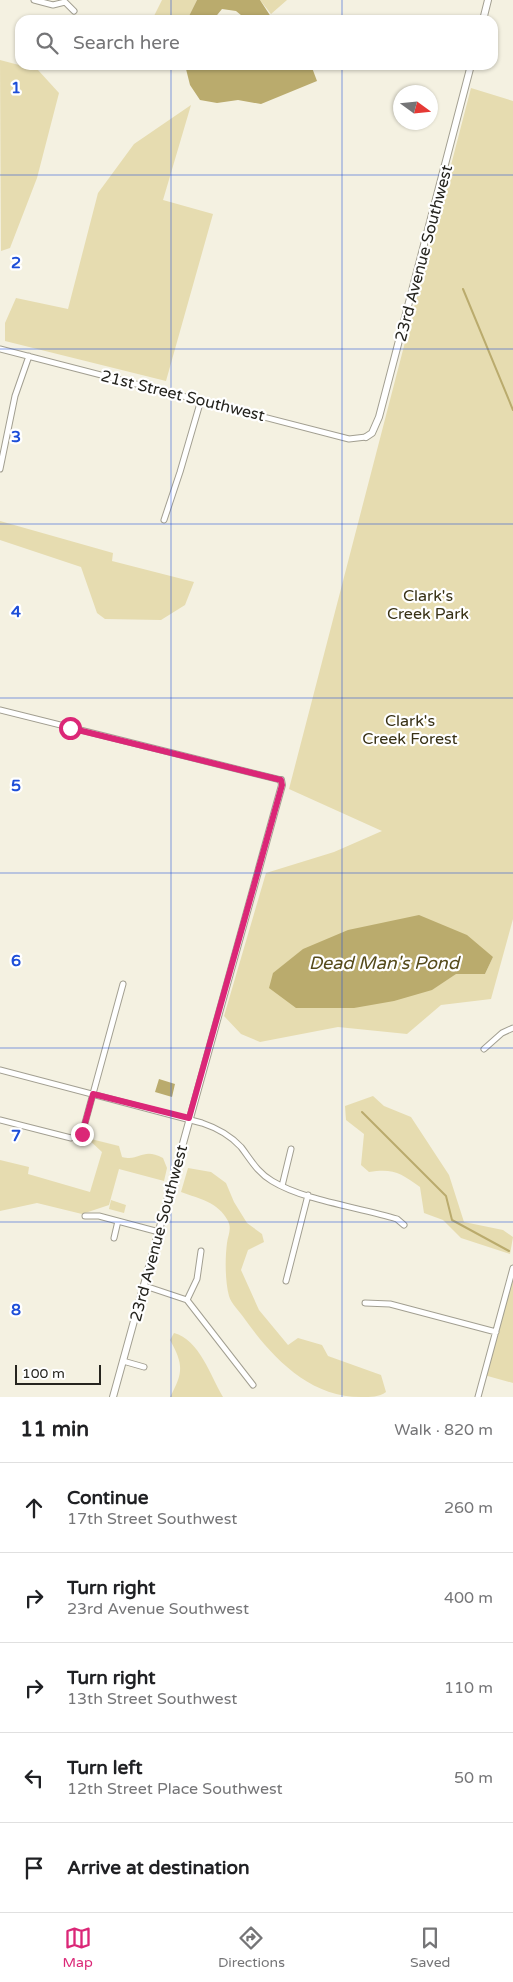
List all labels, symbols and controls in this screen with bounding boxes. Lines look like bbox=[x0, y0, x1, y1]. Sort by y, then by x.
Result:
search box bbox=[15, 15, 498, 70]
icon: search bbox=[33, 29, 61, 57]
text: Search here bbox=[73, 32, 180, 54]
text: 1 bbox=[11, 78, 21, 98]
north arrow bbox=[393, 85, 438, 130]
street label: 23rd Avenue Southwest bbox=[391, 163, 457, 344]
text: 2 bbox=[11, 253, 21, 273]
street label: 21st Street Southwest bbox=[99, 366, 267, 426]
text: 3 bbox=[11, 427, 21, 447]
park label: Clark's Creek Park bbox=[387, 586, 469, 624]
text: 4 bbox=[11, 602, 21, 622]
park label: Clark's Creek Forest bbox=[362, 711, 458, 749]
route start bbox=[59, 717, 82, 740]
text: 5 bbox=[11, 776, 21, 796]
text: 6 bbox=[11, 951, 21, 971]
water label: Dead Man's Pond bbox=[309, 952, 462, 974]
route end bbox=[71, 1123, 94, 1146]
text: 7 bbox=[11, 1126, 21, 1146]
street label: 23rd Avenue Southwest bbox=[126, 1143, 192, 1324]
text: 8 bbox=[11, 1300, 21, 1320]
scale bar bbox=[15, 1362, 101, 1385]
text: 100 m bbox=[22, 1365, 65, 1382]
text: 11 min bbox=[20, 1417, 89, 1442]
text: Walk · 820 m bbox=[394, 1420, 493, 1440]
text: Continue bbox=[67, 1487, 149, 1509]
icon: ahead bbox=[20, 1494, 48, 1522]
text: 260 m bbox=[444, 1498, 493, 1518]
text: 17th Street Southwest bbox=[67, 1509, 237, 1529]
text: Turn right bbox=[67, 1577, 155, 1599]
icon: right bbox=[20, 1584, 48, 1612]
text: 400 m bbox=[444, 1588, 493, 1608]
text: 23rd Avenue Southwest bbox=[67, 1599, 249, 1619]
text: Turn right bbox=[67, 1667, 155, 1689]
icon: right bbox=[20, 1674, 48, 1702]
text: 110 m bbox=[444, 1678, 493, 1698]
text: 13th Street Southwest bbox=[67, 1689, 237, 1709]
text: Turn left bbox=[67, 1757, 143, 1779]
icon: left bbox=[20, 1764, 48, 1792]
text: 50 m bbox=[454, 1768, 493, 1788]
text: 12th Street Place Southwest bbox=[67, 1779, 283, 1799]
icon: arrive bbox=[20, 1854, 48, 1882]
text: Arrive at destination bbox=[67, 1857, 250, 1879]
tab: Map bbox=[63, 1924, 93, 1971]
tab: Directions bbox=[218, 1924, 285, 1971]
tab: Saved bbox=[410, 1924, 450, 1971]

